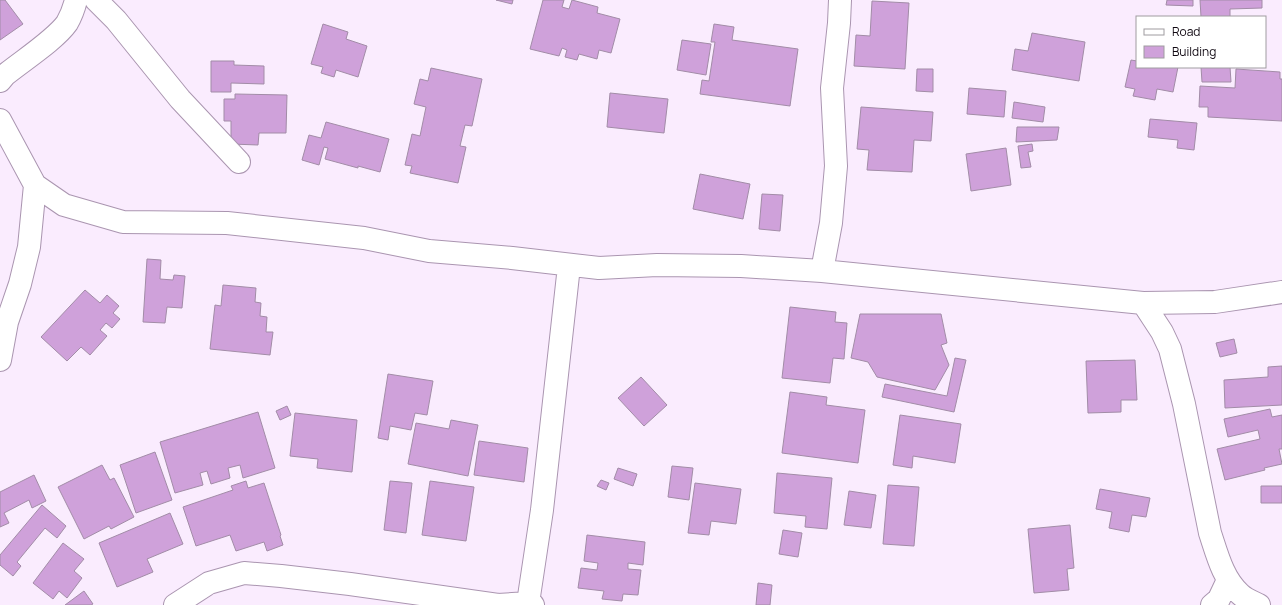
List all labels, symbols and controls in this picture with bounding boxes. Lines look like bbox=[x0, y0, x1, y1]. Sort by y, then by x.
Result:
legend bbox=[1136, 16, 1266, 68]
text: Road bbox=[1172, 23, 1200, 40]
text: Building bbox=[1172, 43, 1216, 60]

